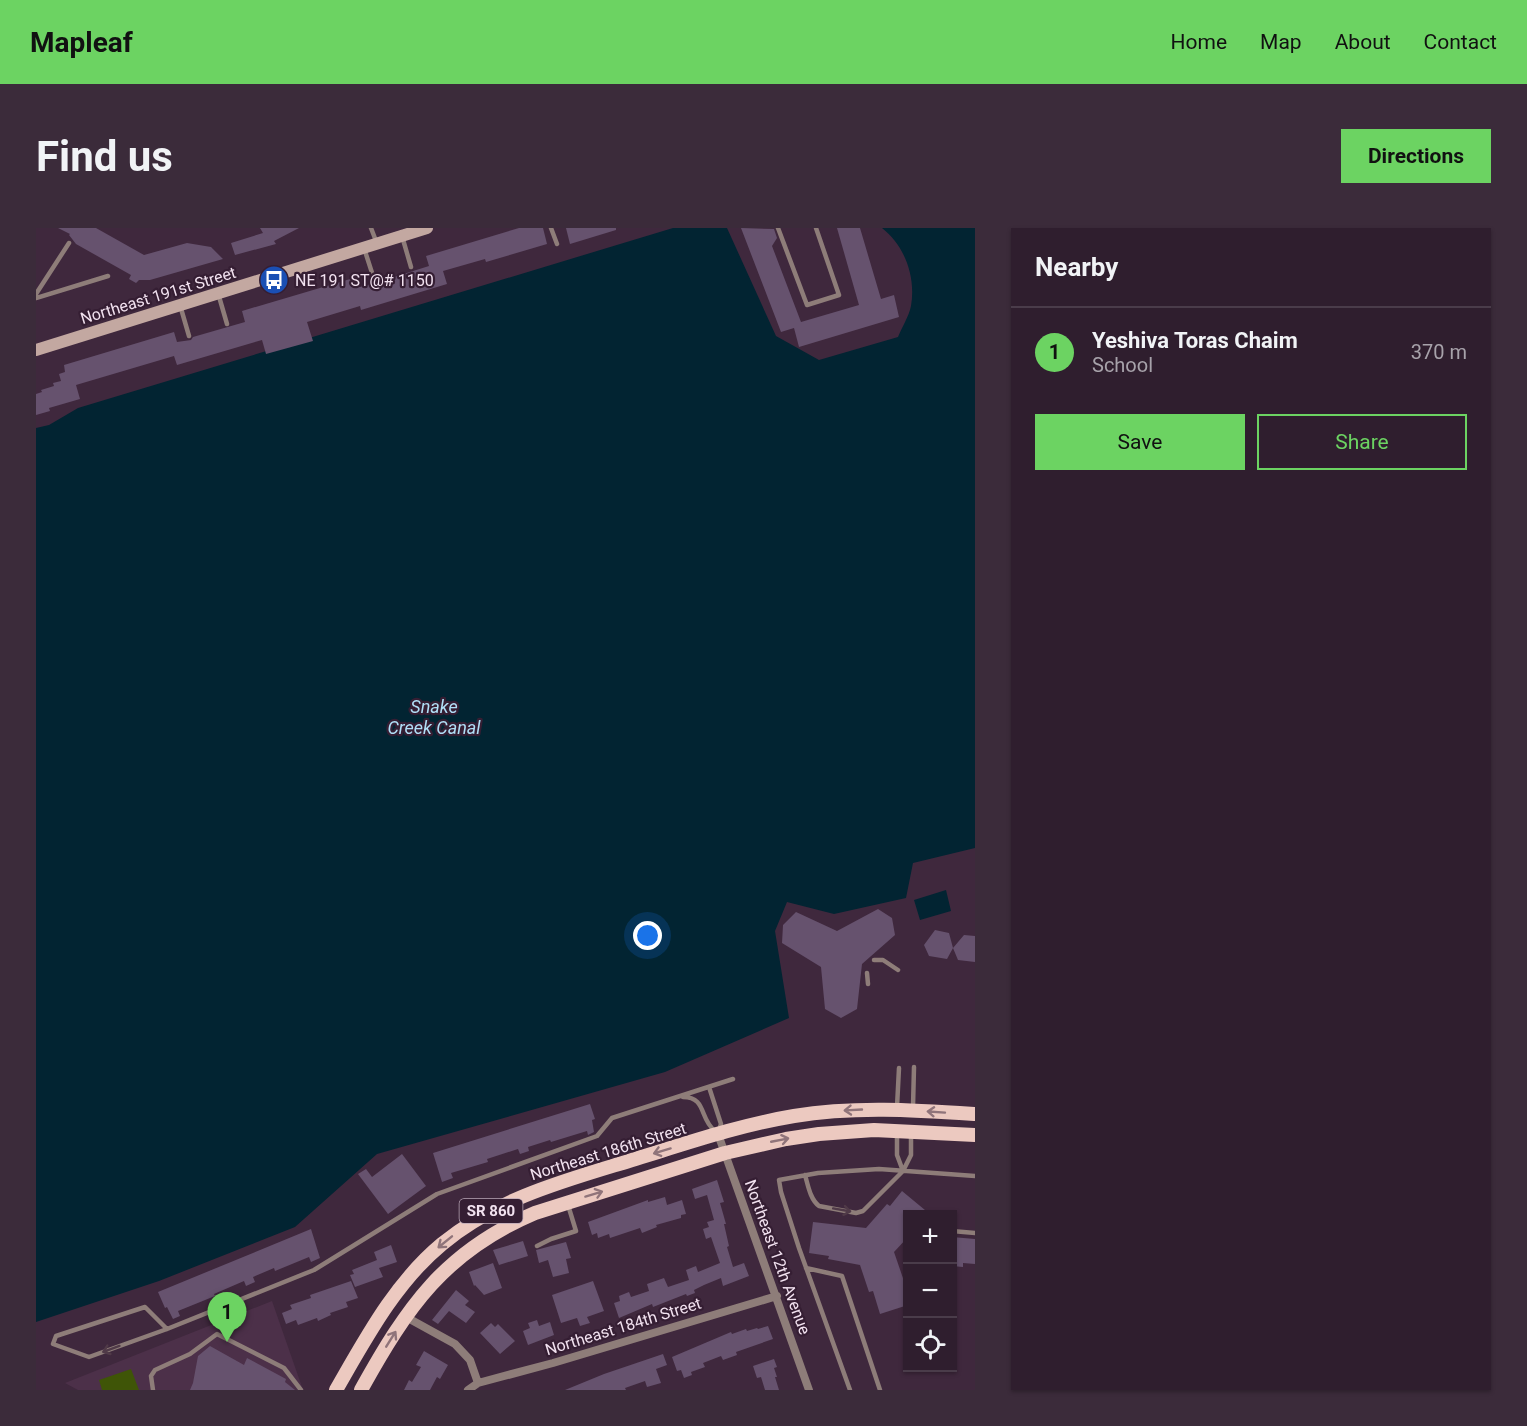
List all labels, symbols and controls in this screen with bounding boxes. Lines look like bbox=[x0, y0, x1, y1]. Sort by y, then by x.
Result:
text: Mapleaf bbox=[30, 26, 133, 59]
text: Home bbox=[1171, 30, 1227, 54]
text: Map bbox=[1260, 30, 1302, 54]
text: About bbox=[1335, 30, 1391, 54]
text: Contact bbox=[1424, 30, 1497, 54]
button: Directions bbox=[1341, 129, 1491, 183]
text: Find us bbox=[36, 132, 173, 181]
text: Nearby bbox=[1035, 252, 1118, 282]
street label: Northeast 191st Street bbox=[78, 263, 238, 328]
bus stop icon: NE 191 ST@# 1150 bbox=[258, 264, 290, 296]
place label: NE 191 ST@# 1150 bbox=[295, 271, 434, 290]
text: Yeshiva Toras Chaim bbox=[1092, 328, 1298, 353]
text: 1 bbox=[1049, 340, 1060, 364]
text: 370 m bbox=[1411, 340, 1467, 364]
text: School bbox=[1092, 353, 1153, 377]
button: Save bbox=[1035, 414, 1245, 470]
button: Share bbox=[1257, 414, 1467, 470]
water label: Snake Creek Canal bbox=[387, 696, 481, 738]
your location bbox=[633, 921, 662, 950]
one-way arrow bbox=[844, 1105, 864, 1116]
one-way arrow bbox=[927, 1106, 947, 1117]
street label: Northeast 186th Street bbox=[528, 1119, 689, 1184]
one-way arrow bbox=[770, 1134, 789, 1145]
one-way arrow bbox=[653, 1146, 672, 1157]
street label: Northeast 12th Avenue bbox=[741, 1177, 814, 1337]
one-way arrow bbox=[584, 1188, 603, 1199]
road number: SR 860 bbox=[460, 1199, 522, 1223]
one-way arrow bbox=[832, 1205, 852, 1216]
map controls bbox=[903, 1210, 957, 1372]
button: + bbox=[903, 1210, 957, 1264]
one-way arrow bbox=[438, 1235, 454, 1248]
button: − bbox=[903, 1264, 957, 1318]
pin: 1 bbox=[208, 1292, 246, 1342]
street label: Northeast 184th Street bbox=[543, 1294, 704, 1359]
button: locate bbox=[903, 1318, 957, 1372]
one-way arrow bbox=[384, 1331, 397, 1348]
one-way arrow bbox=[103, 1344, 121, 1355]

